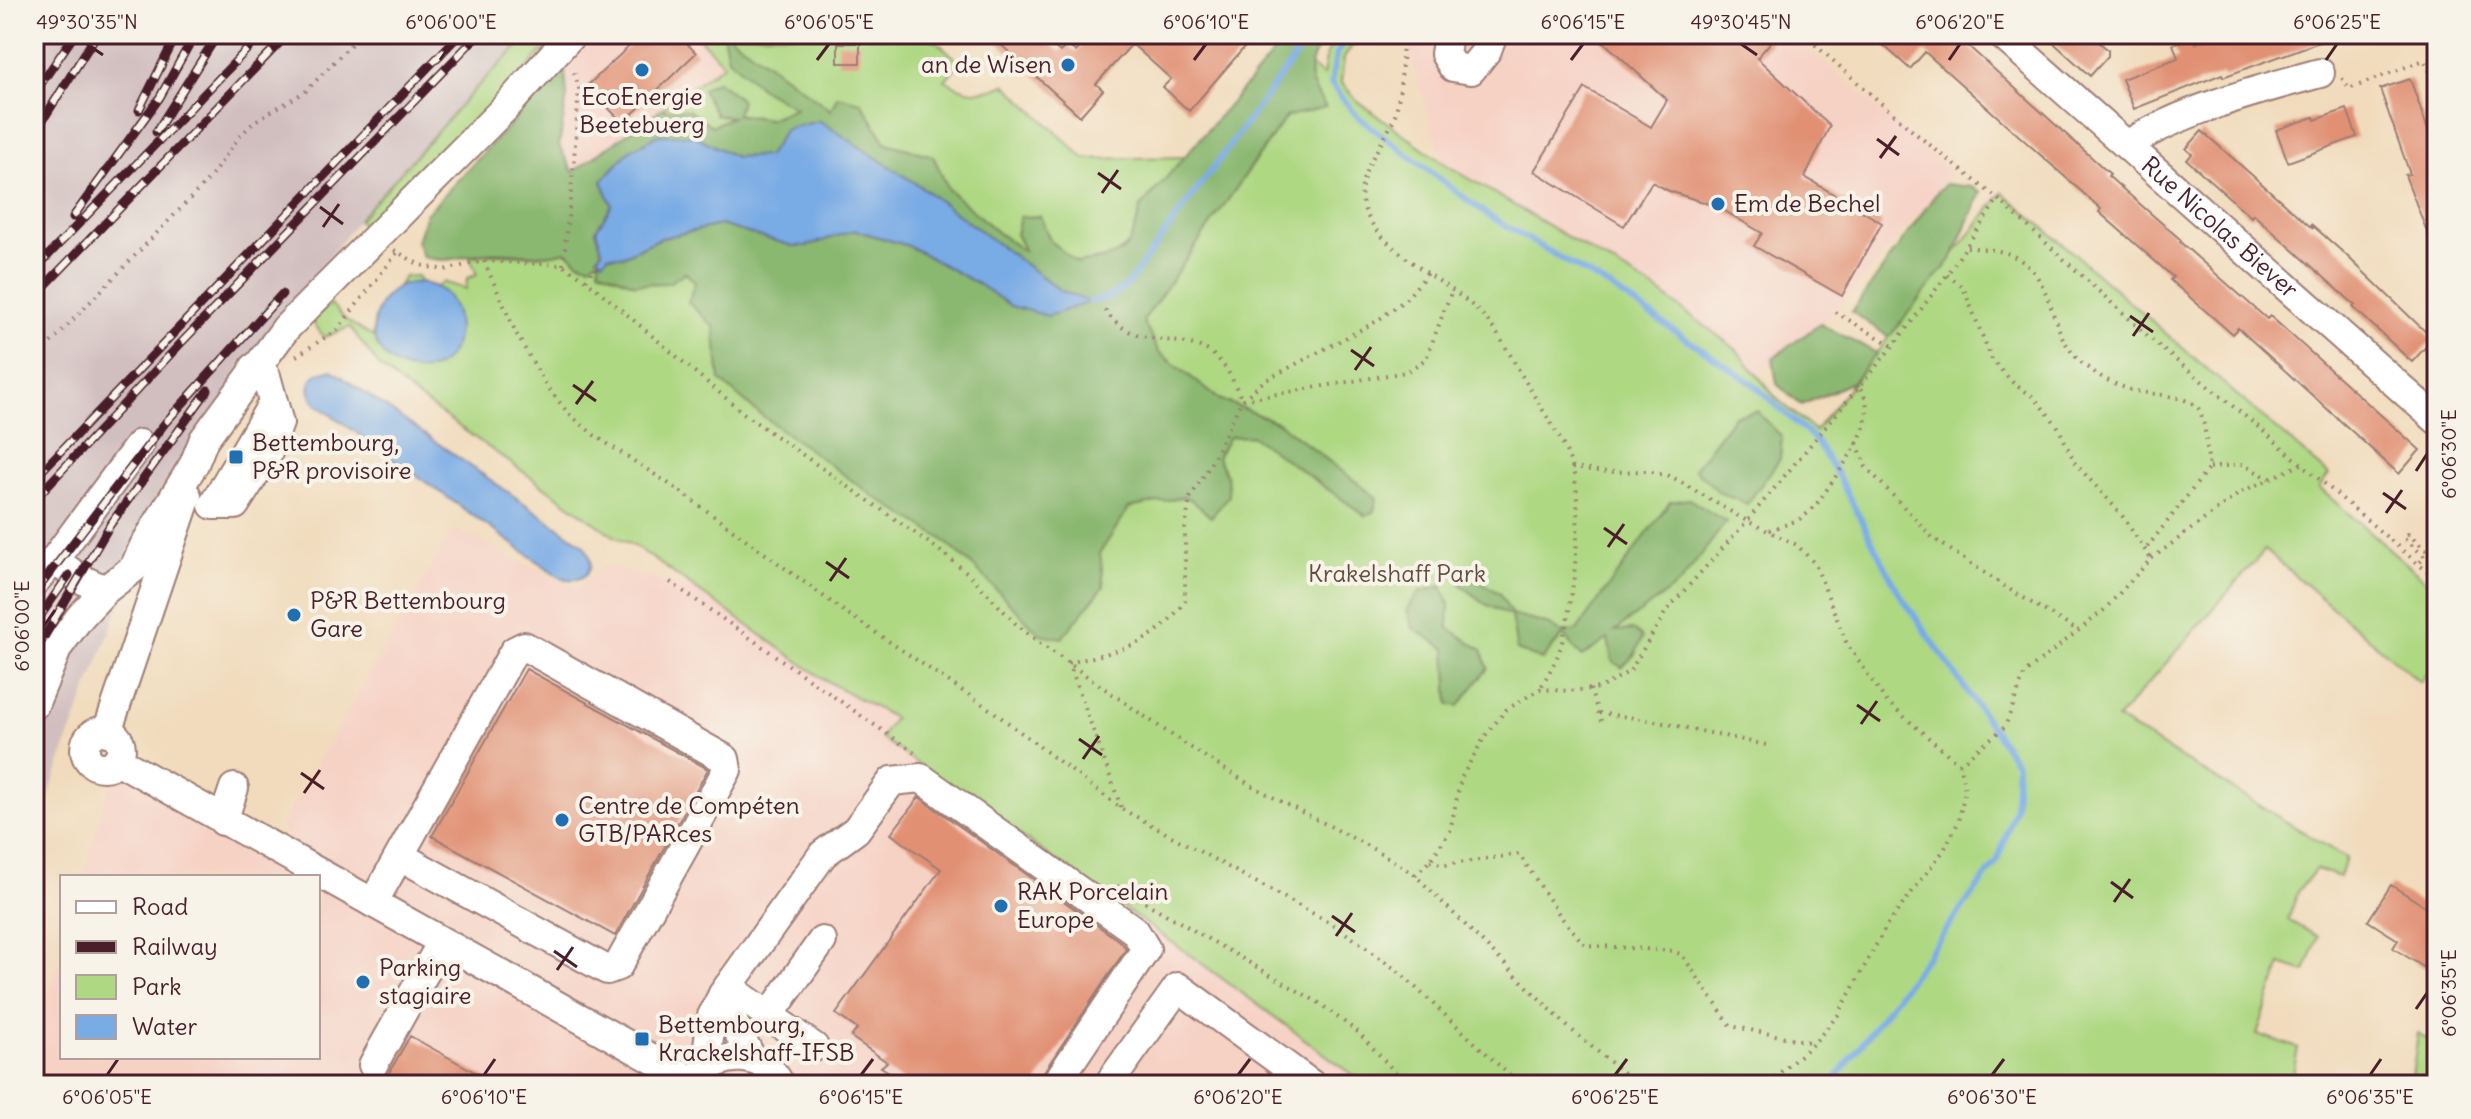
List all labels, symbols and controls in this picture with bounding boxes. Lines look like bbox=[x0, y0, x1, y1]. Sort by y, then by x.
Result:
text: 49°30'35"N bbox=[36, 9, 138, 34]
text: 6°06'00"E bbox=[405, 9, 497, 34]
text: 6°06'05"E bbox=[784, 9, 874, 34]
text: 6°06'10"E bbox=[1163, 9, 1249, 34]
text: 6°06'15"E bbox=[1541, 9, 1625, 34]
text: 49°30'45"N bbox=[1690, 9, 1792, 34]
text: 6°06'20"E bbox=[1915, 9, 2005, 34]
text: 6°06'25"E bbox=[2293, 9, 2381, 34]
place label: an de Wisen bbox=[921, 49, 1052, 79]
marker: an de Wisen bbox=[1059, 56, 1077, 74]
marker: EcoEnergie Beetebuerg bbox=[633, 61, 651, 79]
place label: EcoEnergie Beetebuerg bbox=[579, 81, 705, 139]
street label: Rue Nicolas Biever bbox=[2136, 150, 2305, 304]
place label: Em de Bechel bbox=[1734, 188, 1880, 218]
marker: Em de Bechel bbox=[1709, 195, 1727, 213]
text: 6°06'30"E bbox=[2436, 409, 2461, 499]
place label: Bettembourg, P&R provisoire bbox=[252, 427, 411, 485]
marker: Bettembourg, P&R provisoire bbox=[227, 448, 245, 466]
park label: Krakelshaff Park bbox=[1308, 558, 1486, 588]
text: 6°06'00"E bbox=[9, 580, 34, 672]
place label: P&R Bettembourg Gare bbox=[310, 585, 506, 643]
marker: P&R Bettembourg Gare bbox=[285, 606, 303, 624]
place label: Centre de Compéten GTB/PARces bbox=[578, 790, 800, 848]
marker: Centre de Compéten GTB/PARces bbox=[553, 811, 571, 829]
legend bbox=[60, 875, 320, 1059]
place label: RAK Porcelain Europe bbox=[1017, 876, 1168, 934]
text: Road bbox=[132, 891, 188, 921]
marker: RAK Porcelain Europe bbox=[992, 897, 1010, 915]
text: Railway bbox=[132, 931, 218, 961]
text: 6°06'35"E bbox=[2436, 949, 2461, 1037]
place label: Parking stagiaire bbox=[379, 952, 471, 1010]
text: Park bbox=[132, 971, 182, 1001]
marker: Parking stagiaire bbox=[354, 973, 372, 991]
place label: Bettembourg, Krackelshaff-IFSB bbox=[658, 1009, 854, 1067]
text: Water bbox=[132, 1011, 197, 1041]
marker: Bettembourg, Krackelshaff-IFSB bbox=[633, 1030, 651, 1048]
text: 6°06'05"E bbox=[62, 1084, 152, 1109]
text: 6°06'10"E bbox=[441, 1084, 527, 1109]
text: 6°06'15"E bbox=[819, 1084, 903, 1109]
text: 6°06'20"E bbox=[1193, 1084, 1283, 1109]
text: 6°06'25"E bbox=[1571, 1084, 1659, 1109]
text: 6°06'30"E bbox=[1947, 1084, 2037, 1109]
text: 6°06'35"E bbox=[2326, 1084, 2414, 1109]

